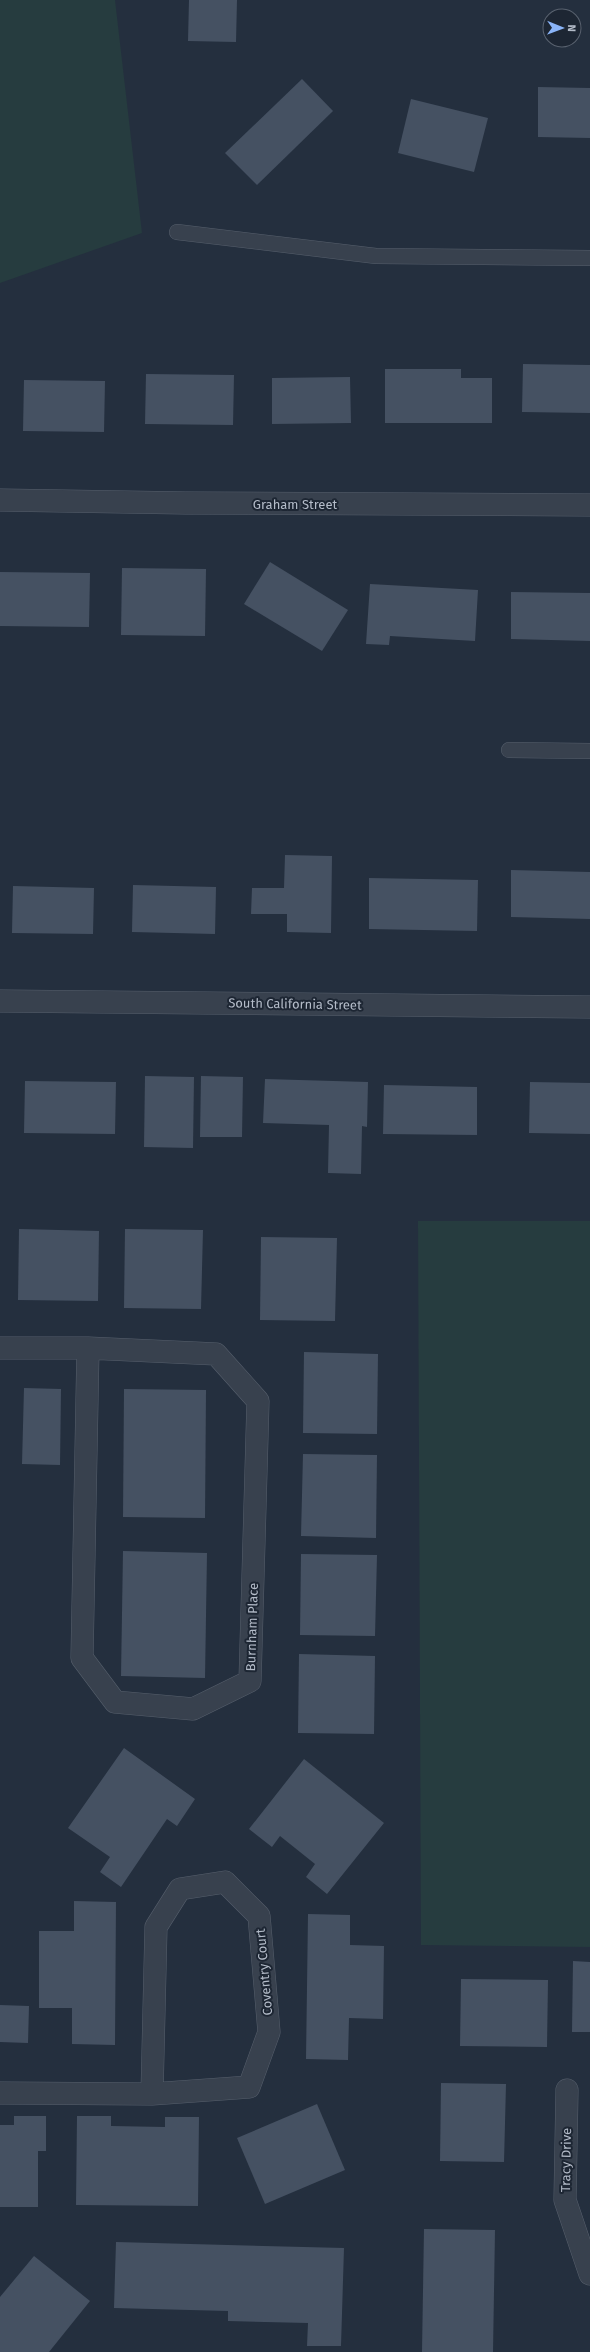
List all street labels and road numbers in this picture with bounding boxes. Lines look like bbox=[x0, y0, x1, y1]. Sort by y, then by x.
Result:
street label: Graham Street bbox=[253, 497, 337, 512]
street label: South California Street bbox=[228, 995, 362, 1013]
street label: Burnham Place bbox=[243, 1582, 261, 1672]
street label: Coventry Court bbox=[253, 1928, 275, 2016]
street label: Tracy Drive bbox=[558, 2128, 574, 2192]

